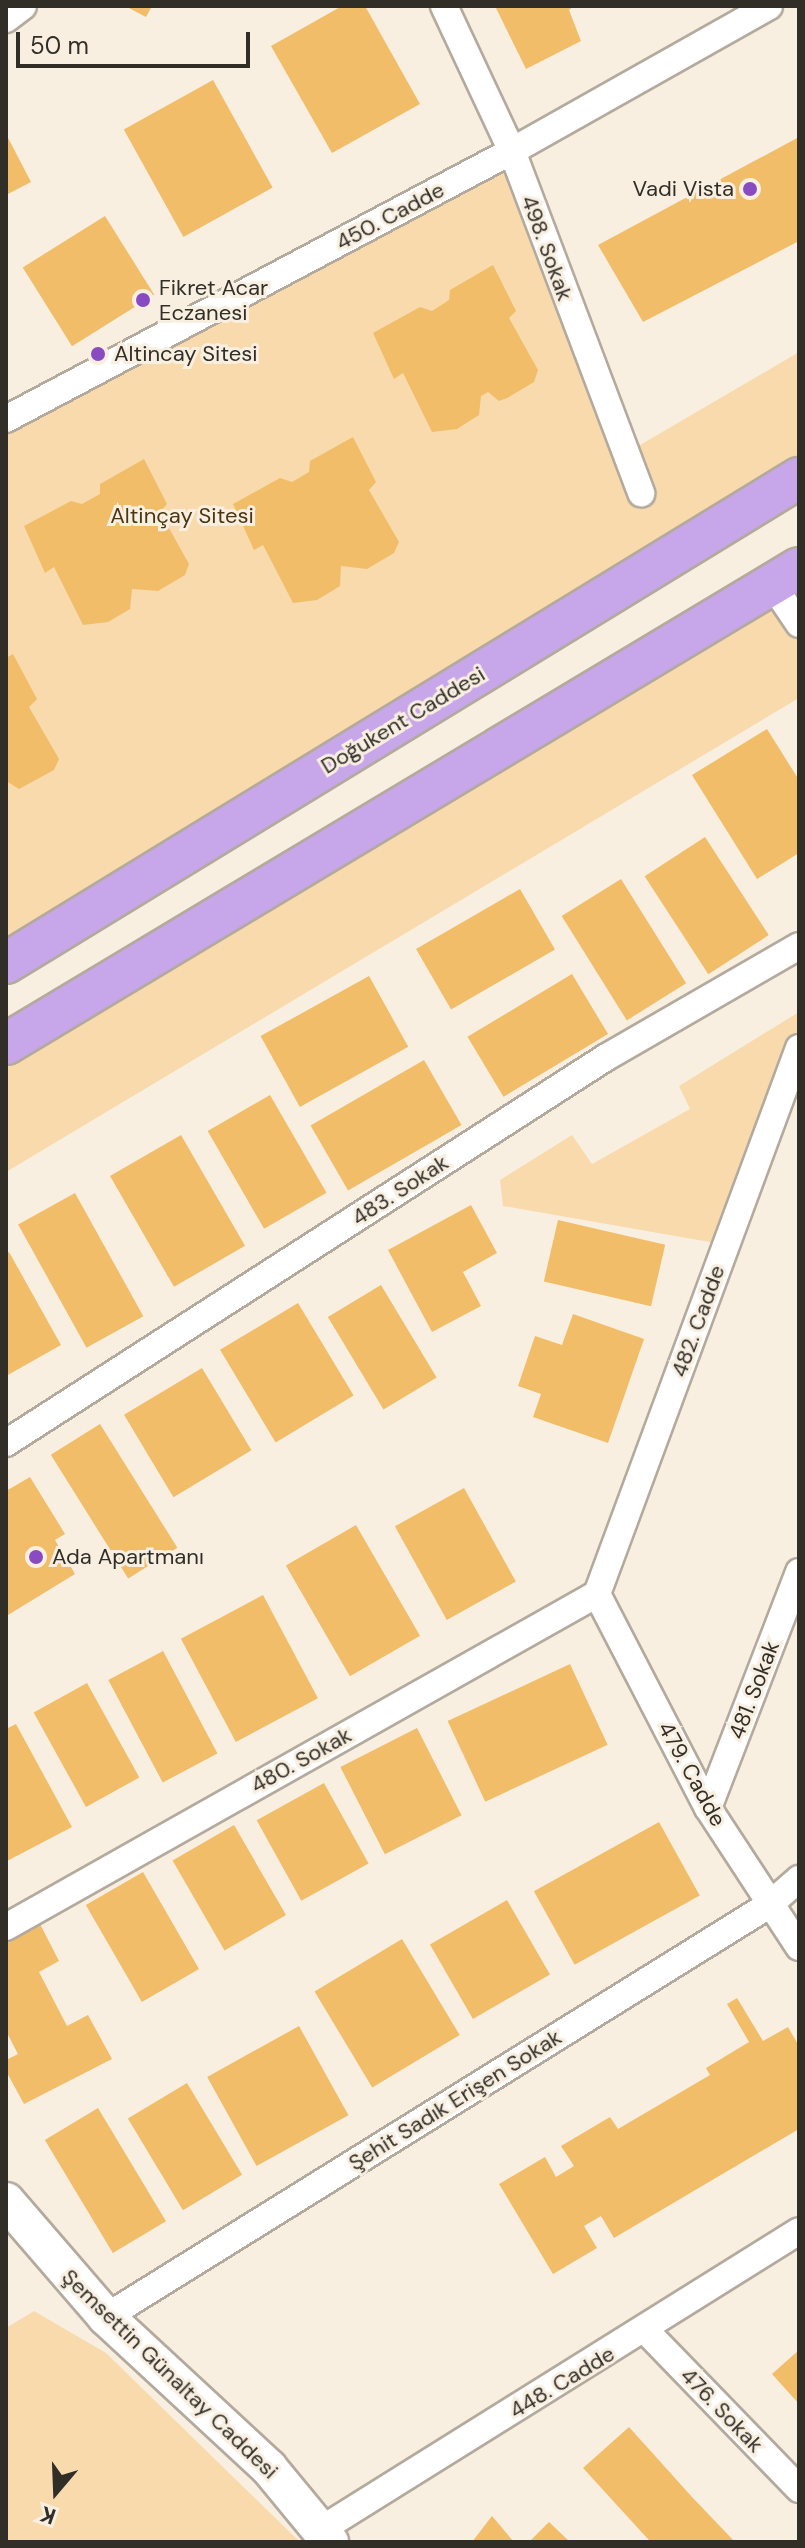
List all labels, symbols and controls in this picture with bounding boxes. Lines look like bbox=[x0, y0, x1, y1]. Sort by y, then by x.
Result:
scale bar bbox=[20, 16, 254, 66]
text: 50 m bbox=[30, 30, 89, 61]
street label: 450. Cadde bbox=[331, 176, 449, 256]
place label: Vadi Vista bbox=[632, 176, 734, 202]
marker: Vadi Vista bbox=[741, 180, 759, 198]
street label: 498. Sokak bbox=[516, 192, 578, 304]
place label: Fikret Acar Eczanesi bbox=[159, 274, 268, 326]
marker: Fikret Acar Eczanesi bbox=[134, 291, 152, 309]
place label: Altincay Sitesi bbox=[114, 341, 258, 367]
marker: Altincay Sitesi bbox=[89, 345, 107, 363]
park label: Altinçay Sitesi bbox=[110, 503, 254, 529]
street label: Doğukent Caddesi bbox=[316, 661, 490, 779]
street label: 483. Sokak bbox=[347, 1149, 453, 1231]
street label: 482. Cadde bbox=[666, 1261, 730, 1381]
place label: Ada Apartmanı bbox=[52, 1544, 204, 1570]
marker: Ada Apartmanı bbox=[27, 1548, 45, 1566]
street label: 481. Sokak bbox=[723, 1637, 785, 1743]
street label: 479. Cadde bbox=[652, 1717, 732, 1831]
street label: 480. Sokak bbox=[246, 1722, 356, 1798]
street label: Şehit Sadık Erişen Sokak bbox=[344, 2024, 566, 2176]
street label: Şemsettin Günaltay Caddesi bbox=[56, 2264, 284, 2484]
street label: 448. Cadde bbox=[505, 2340, 619, 2424]
street label: 476. Sokak bbox=[675, 2362, 769, 2458]
north arrow bbox=[16, 2452, 96, 2532]
text: K bbox=[37, 2499, 60, 2531]

